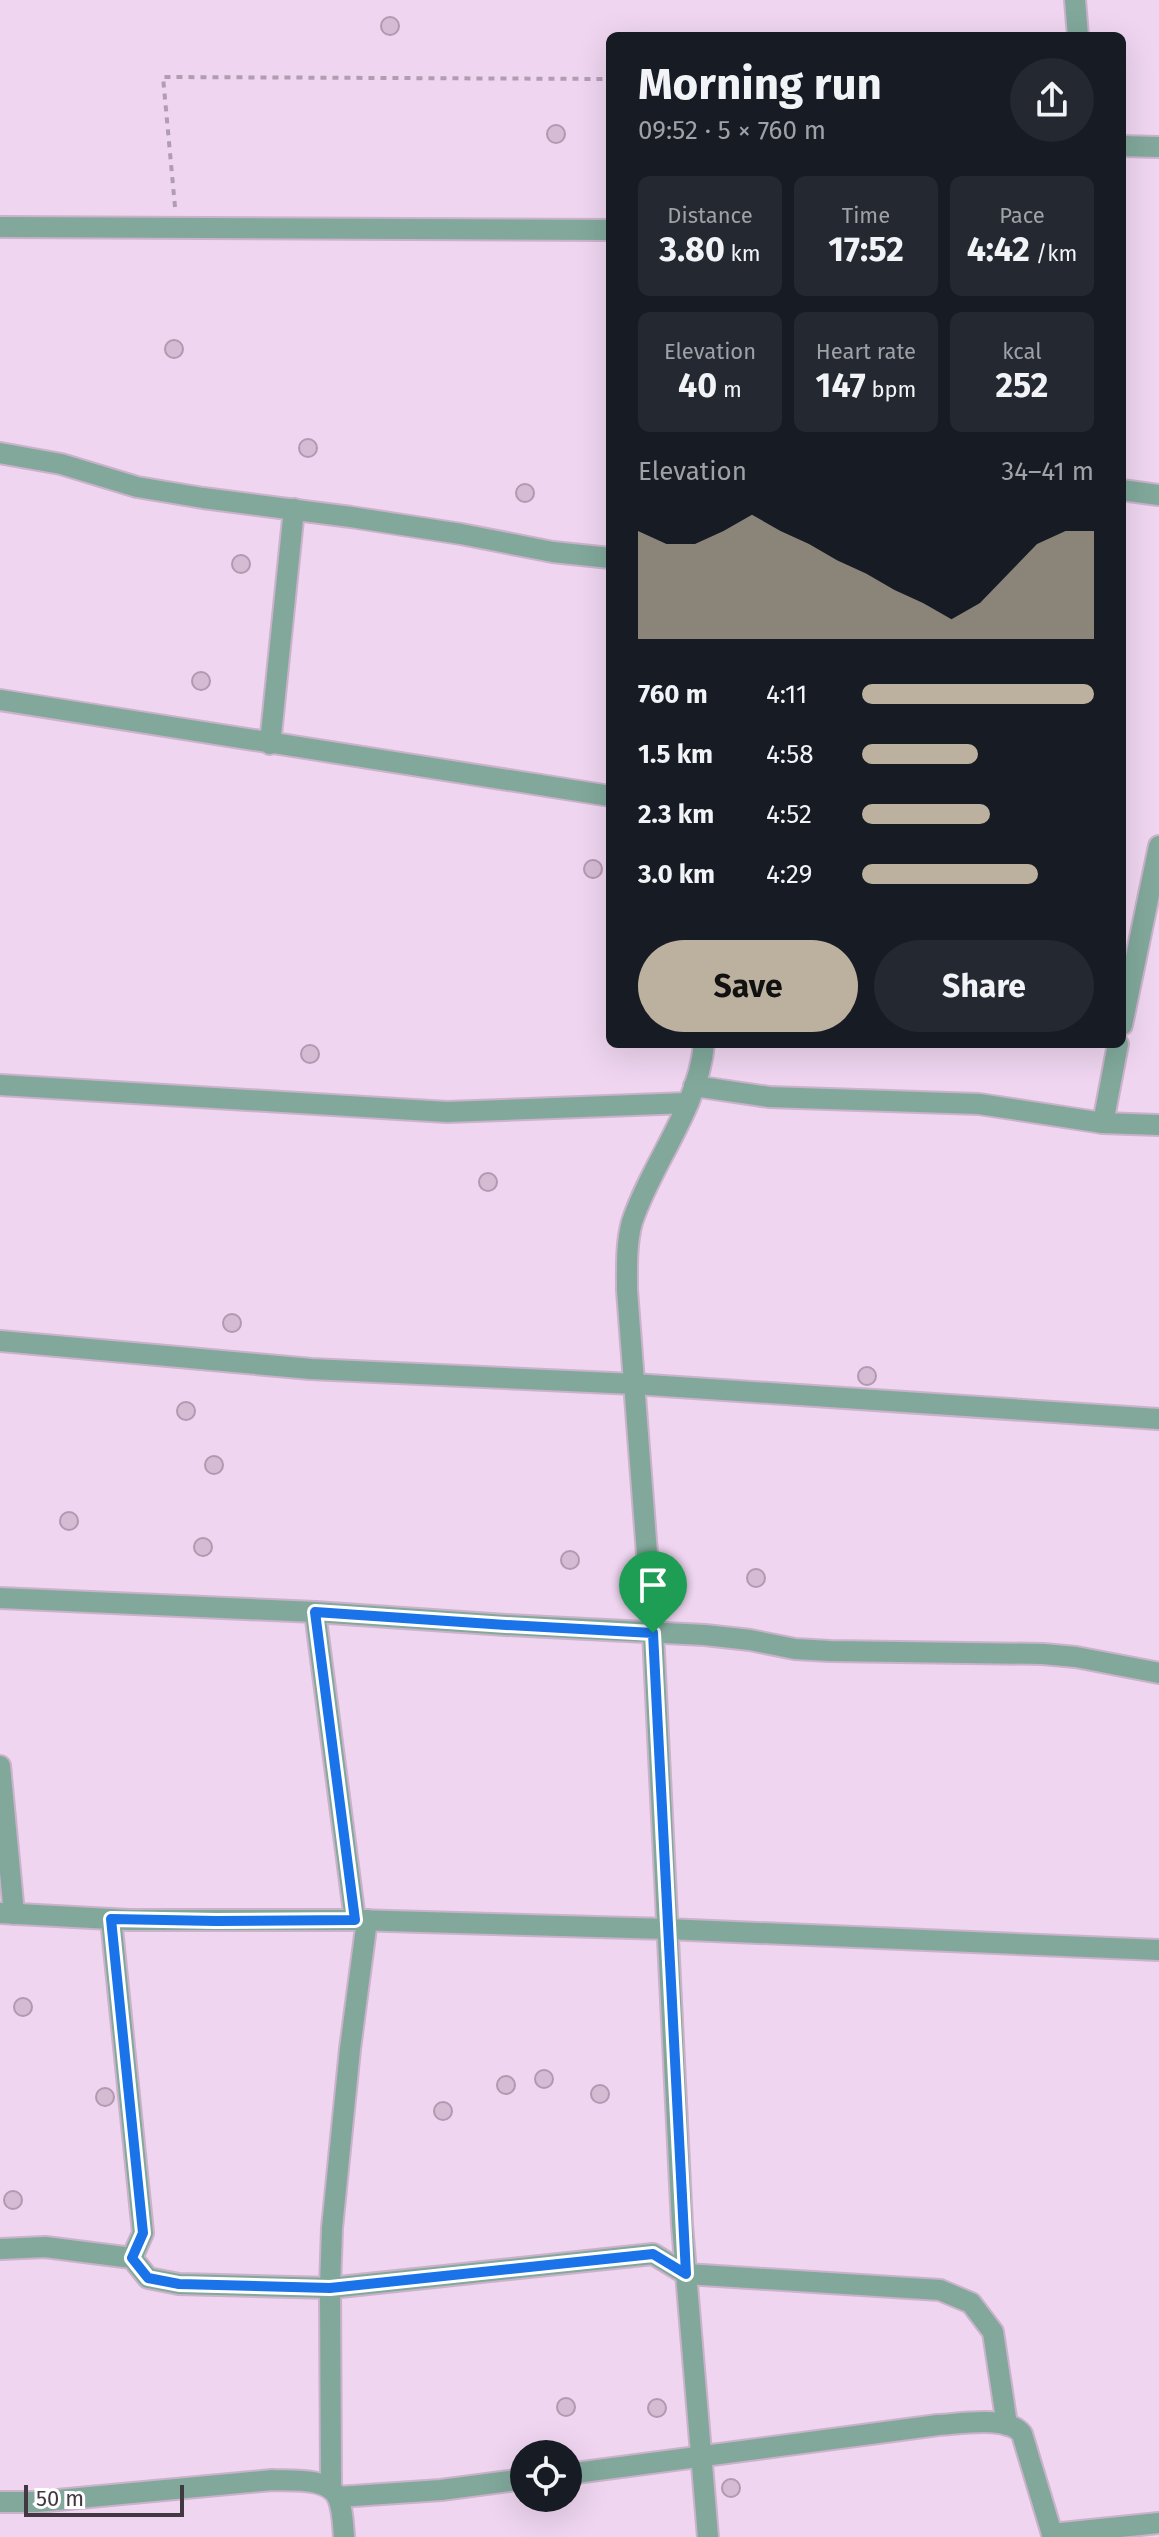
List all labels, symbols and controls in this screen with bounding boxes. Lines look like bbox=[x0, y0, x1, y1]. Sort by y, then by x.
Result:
text: Morning run bbox=[638, 58, 882, 111]
button: share bbox=[1010, 58, 1094, 142]
text: 09:52 · 5 × 760 m bbox=[638, 115, 826, 146]
text: Distance bbox=[667, 202, 753, 229]
text: Time bbox=[842, 202, 890, 229]
text: Pace bbox=[999, 202, 1045, 229]
text: 3.80 bbox=[659, 229, 725, 270]
text: 17:52 bbox=[828, 229, 904, 270]
text: 4:42 bbox=[967, 229, 1030, 270]
text: km bbox=[725, 240, 761, 267]
text: /km bbox=[1030, 240, 1077, 267]
text: Elevation bbox=[664, 338, 756, 365]
text: Heart rate bbox=[816, 338, 916, 365]
text: kcal bbox=[1002, 338, 1042, 365]
text: 40 bbox=[678, 365, 717, 406]
text: 147 bbox=[816, 365, 866, 406]
text: 252 bbox=[996, 365, 1048, 406]
text: m bbox=[717, 376, 742, 403]
text: bpm bbox=[866, 376, 916, 403]
text: Elevation bbox=[638, 456, 747, 487]
text: 34–41 m bbox=[1001, 456, 1094, 487]
text: 760 m bbox=[638, 679, 708, 710]
text: 4:11 bbox=[766, 679, 807, 710]
text: 1.5 km bbox=[638, 739, 713, 770]
text: 4:58 bbox=[766, 739, 814, 770]
text: 2.3 km bbox=[638, 799, 714, 830]
text: 4:52 bbox=[766, 799, 812, 830]
text: 3.0 km bbox=[638, 859, 715, 890]
text: 4:29 bbox=[766, 859, 812, 890]
button: Save bbox=[638, 940, 858, 1032]
button: Share bbox=[874, 940, 1094, 1032]
pin bbox=[619, 1551, 687, 1633]
icon: arrive bbox=[631, 1563, 675, 1607]
map controls bbox=[510, 2440, 582, 2512]
button: locate bbox=[510, 2440, 582, 2512]
scale bar bbox=[24, 2481, 184, 2517]
text: 50 m bbox=[36, 2485, 84, 2512]

